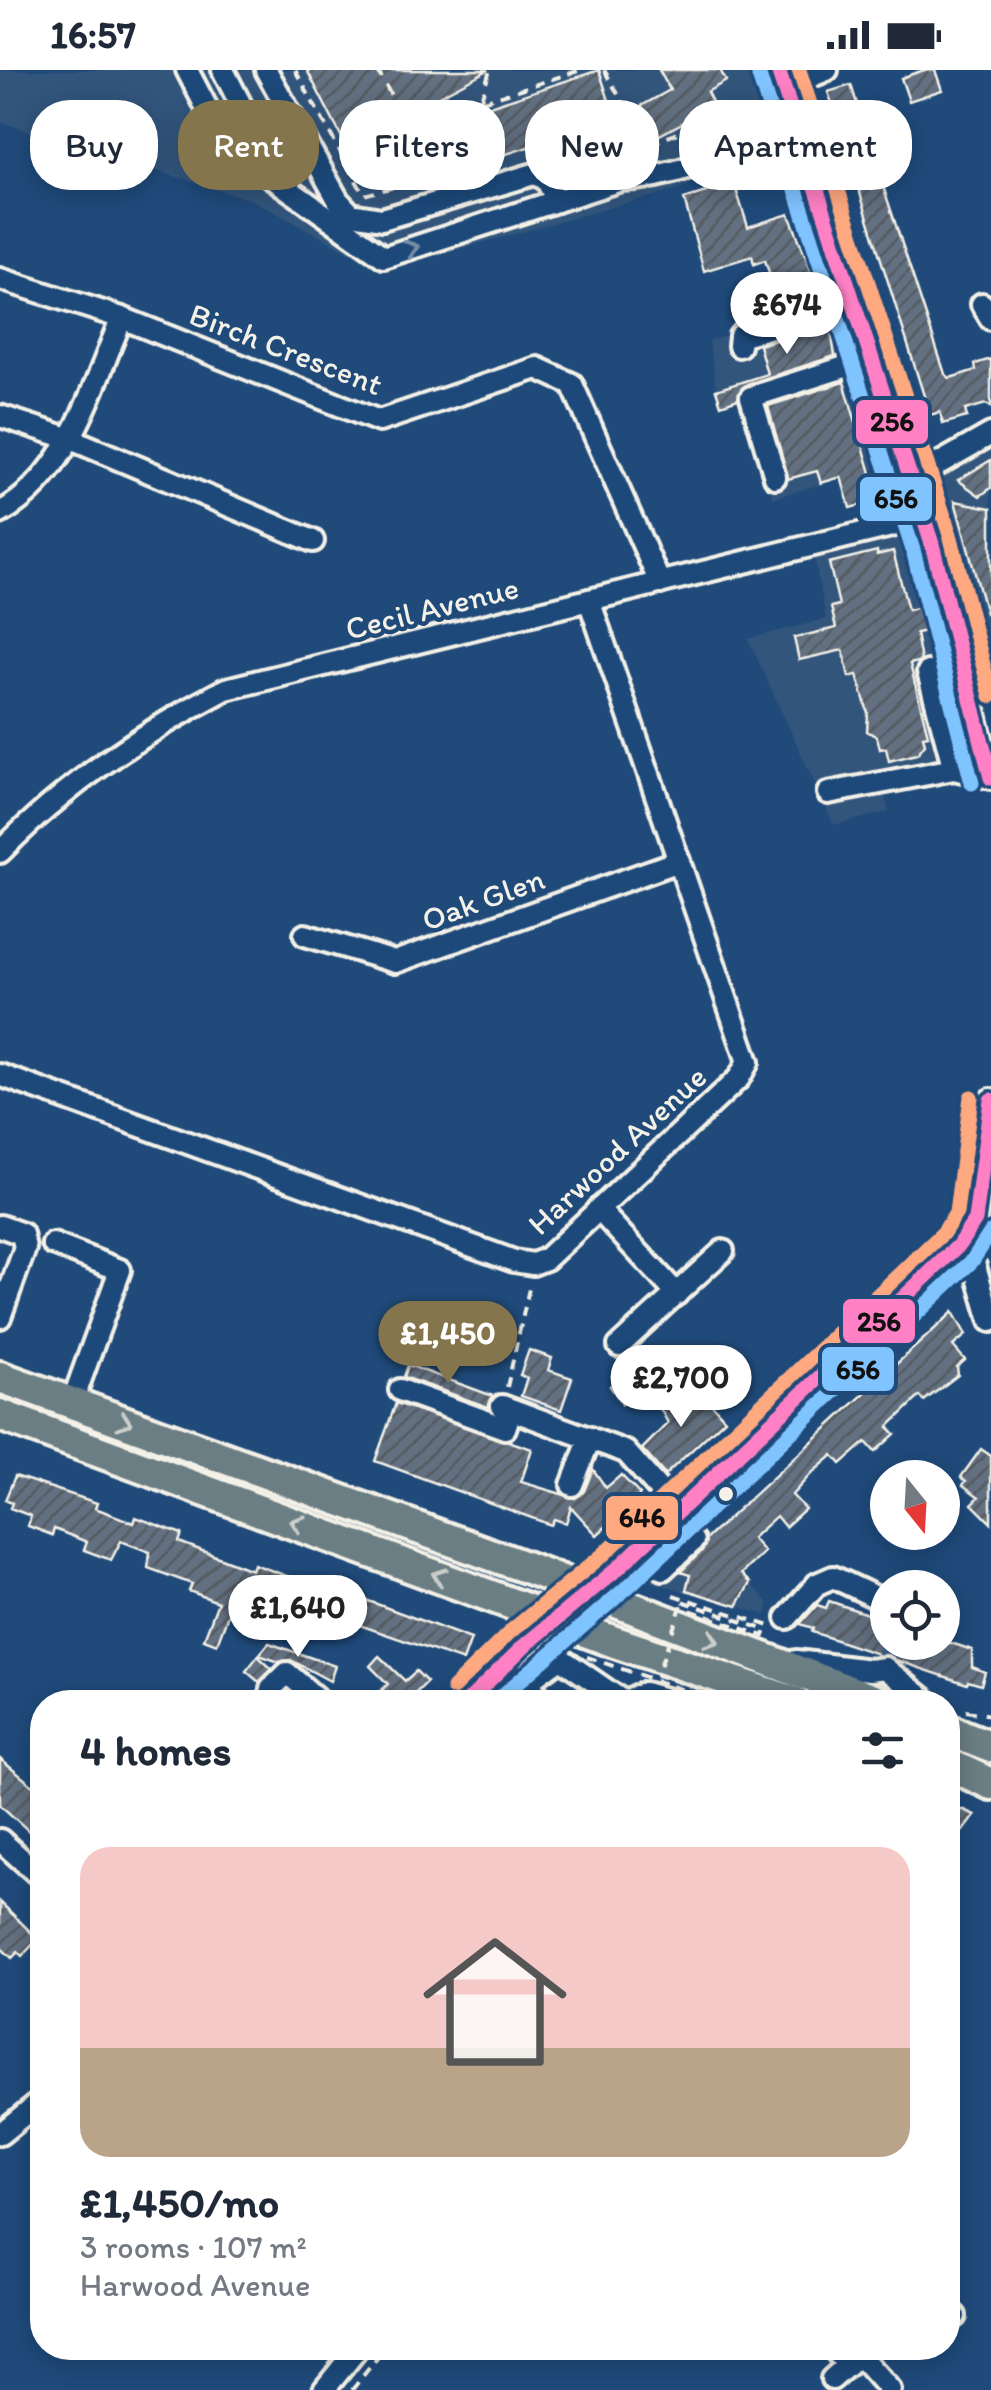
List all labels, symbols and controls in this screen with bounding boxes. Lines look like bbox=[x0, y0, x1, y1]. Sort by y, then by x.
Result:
text: 16:57 bbox=[50, 12, 136, 58]
chip: Buy bbox=[30, 100, 158, 190]
chip: Rent bbox=[178, 100, 319, 190]
chip: Filters bbox=[339, 100, 505, 190]
chip: New bbox=[525, 100, 659, 190]
chip: Apartment bbox=[679, 100, 912, 190]
one-way arrow bbox=[402, 240, 419, 260]
pin: £674 bbox=[728, 272, 846, 357]
text: £674 bbox=[752, 285, 822, 323]
street label: Birch Crescent bbox=[184, 295, 388, 403]
line badge: 256 bbox=[854, 398, 930, 446]
text: 256 bbox=[870, 404, 914, 438]
line badge: 656 bbox=[858, 475, 934, 523]
text: 656 bbox=[874, 481, 918, 515]
street label: Cecil Avenue bbox=[342, 568, 522, 648]
street label: Oak Glen bbox=[416, 859, 550, 939]
street label: Harwood Avenue bbox=[520, 1058, 714, 1242]
line badge: 256 bbox=[841, 1297, 917, 1345]
pin: £1,450 bbox=[367, 1301, 529, 1386]
text: 256 bbox=[857, 1304, 901, 1338]
text: £1,450 bbox=[400, 1314, 496, 1352]
pin: £2,700 bbox=[600, 1345, 762, 1430]
line badge: 656 bbox=[820, 1345, 896, 1393]
text: 656 bbox=[836, 1352, 880, 1386]
text: £2,700 bbox=[633, 1358, 729, 1396]
one-way arrow bbox=[115, 1410, 132, 1431]
north arrow bbox=[870, 1460, 960, 1550]
map controls bbox=[870, 1460, 960, 1660]
unlabelled marker bbox=[716, 1484, 736, 1504]
line badge: 646 bbox=[604, 1494, 680, 1542]
text: 646 bbox=[619, 1500, 665, 1534]
one-way arrow bbox=[289, 1515, 307, 1535]
one-way arrow bbox=[432, 1567, 449, 1588]
button: locate bbox=[870, 1570, 960, 1660]
pin: £1,640 bbox=[217, 1575, 379, 1660]
text: £1,640 bbox=[250, 1588, 346, 1626]
one-way arrow bbox=[703, 1628, 720, 1649]
icon: filters bbox=[855, 1723, 910, 1778]
text: 4 homes bbox=[80, 1725, 231, 1776]
icon: home bbox=[405, 1912, 585, 2092]
text: £1,450/mo bbox=[80, 2177, 279, 2228]
text: 3 rooms · 107 m² bbox=[80, 2228, 307, 2266]
text: Harwood Avenue bbox=[80, 2266, 311, 2304]

